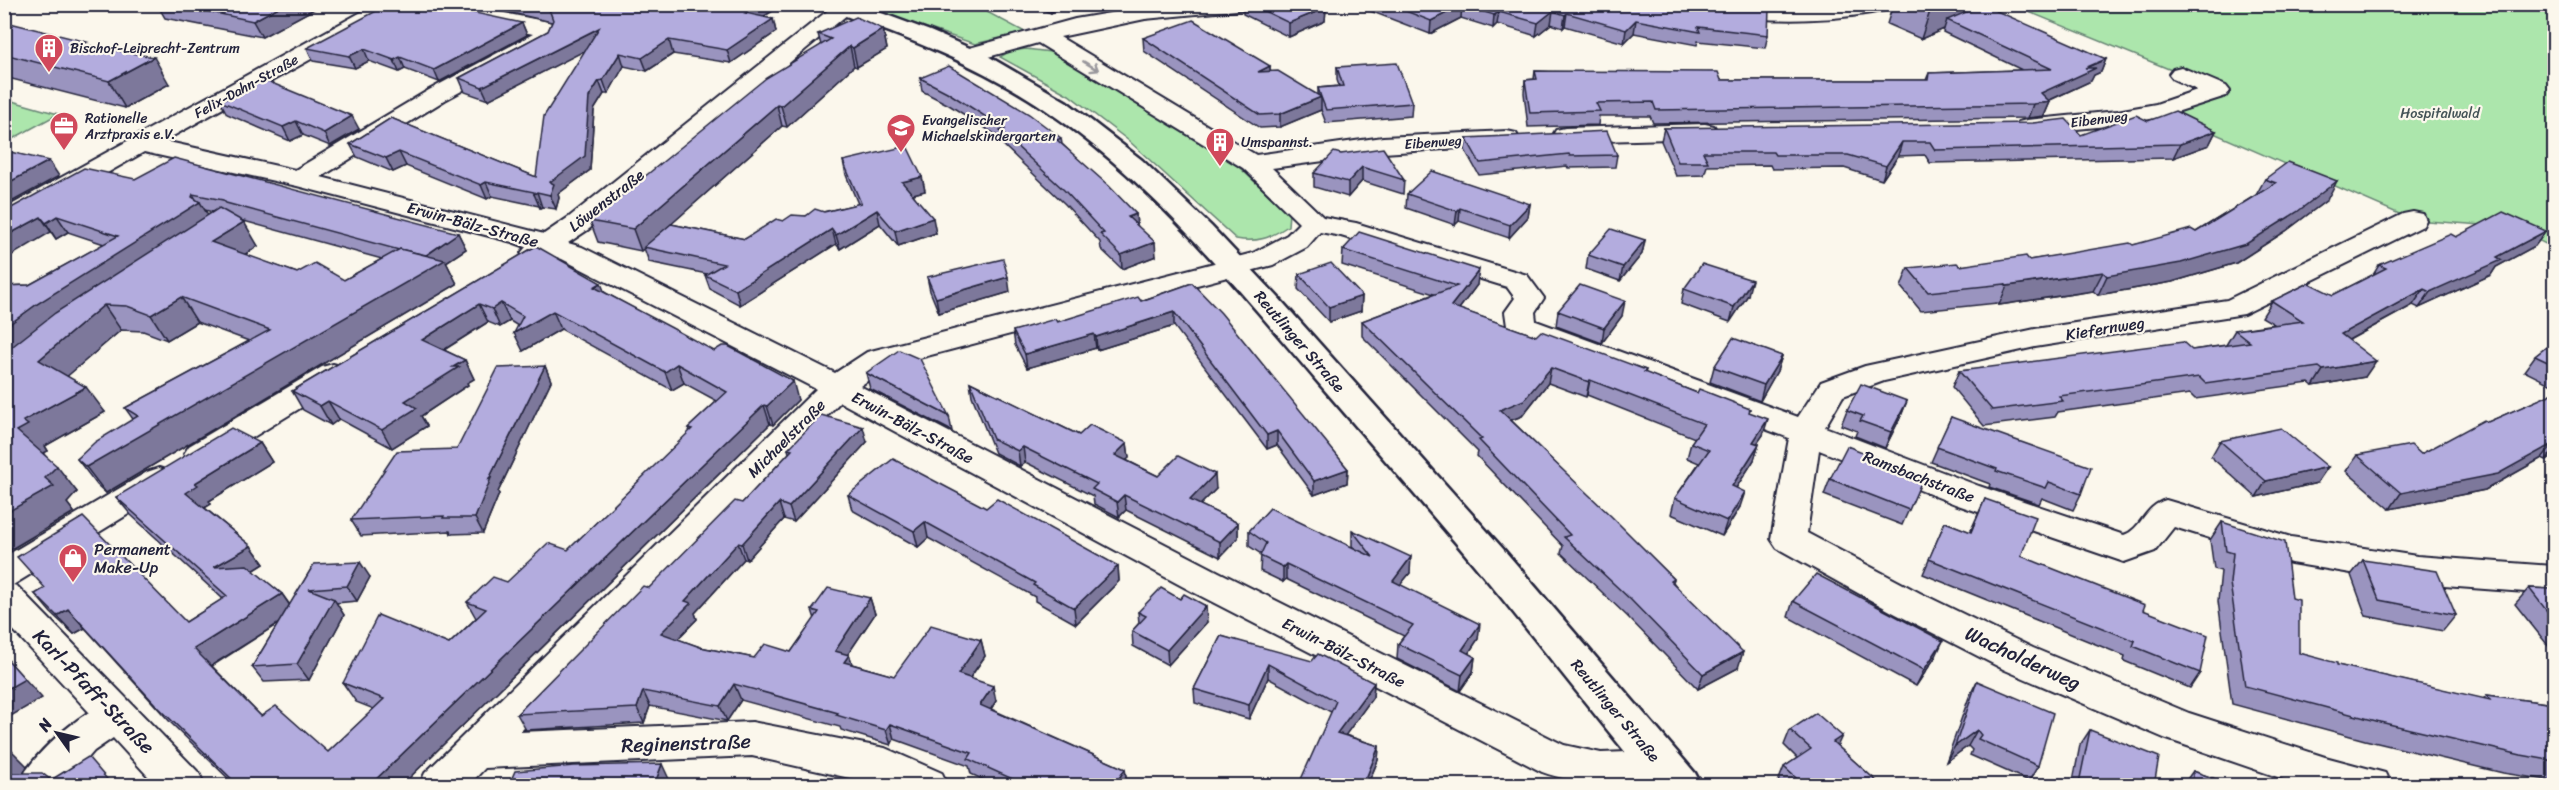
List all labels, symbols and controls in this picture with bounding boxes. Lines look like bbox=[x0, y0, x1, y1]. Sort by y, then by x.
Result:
building icon: Bischof-Leiprecht-Zentrum bbox=[33, 32, 65, 74]
place label: Bischof-Leiprecht-Zentrum bbox=[70, 36, 240, 61]
street label: Felix-Dahn-Straße bbox=[189, 47, 303, 126]
one-way arrow bbox=[1082, 60, 1099, 72]
park label: Hospitalwald bbox=[2400, 101, 2481, 126]
street label: Eibenweg bbox=[2069, 104, 2129, 135]
place label: Rationelle Arztpraxis e.V. bbox=[84, 106, 176, 147]
place label: Evangelischer Michaelskindergarten bbox=[922, 108, 1056, 149]
office icon: Rationelle Arztpraxis e.V. bbox=[48, 110, 80, 152]
school or university icon: Evangelischer Michaelskindergarten bbox=[885, 112, 917, 154]
building icon: Umspannst. bbox=[1204, 126, 1236, 168]
street label: Eibenweg bbox=[1403, 128, 1463, 157]
place label: Umspannst. bbox=[1241, 130, 1313, 155]
street label: Löwenstraße bbox=[562, 161, 651, 240]
street label: Erwin-Bälz-Straße bbox=[404, 193, 542, 256]
street label: Reutlinger Straße bbox=[1247, 283, 1353, 399]
street label: Kiefernweg bbox=[2063, 308, 2147, 349]
street label: Erwin-Bälz-Straße bbox=[846, 383, 979, 472]
street label: Michaelstraße bbox=[740, 392, 833, 485]
street label: Ramsbachstraße bbox=[1859, 442, 1979, 511]
place label: Permanent Make-Up bbox=[94, 535, 171, 582]
shop icon: Permanent Make-Up bbox=[57, 542, 89, 584]
street label: Erwin-Bälz-Straße bbox=[1277, 609, 1411, 696]
street label: Wacholderweg bbox=[1959, 616, 2087, 701]
street label: Karl-Pfaff-Straße bbox=[24, 620, 163, 763]
street label: Reutlinger Straße bbox=[1563, 652, 1668, 769]
north arrow bbox=[27, 703, 87, 763]
text: N bbox=[29, 711, 61, 738]
street label: Reginenstraße bbox=[621, 724, 751, 763]

